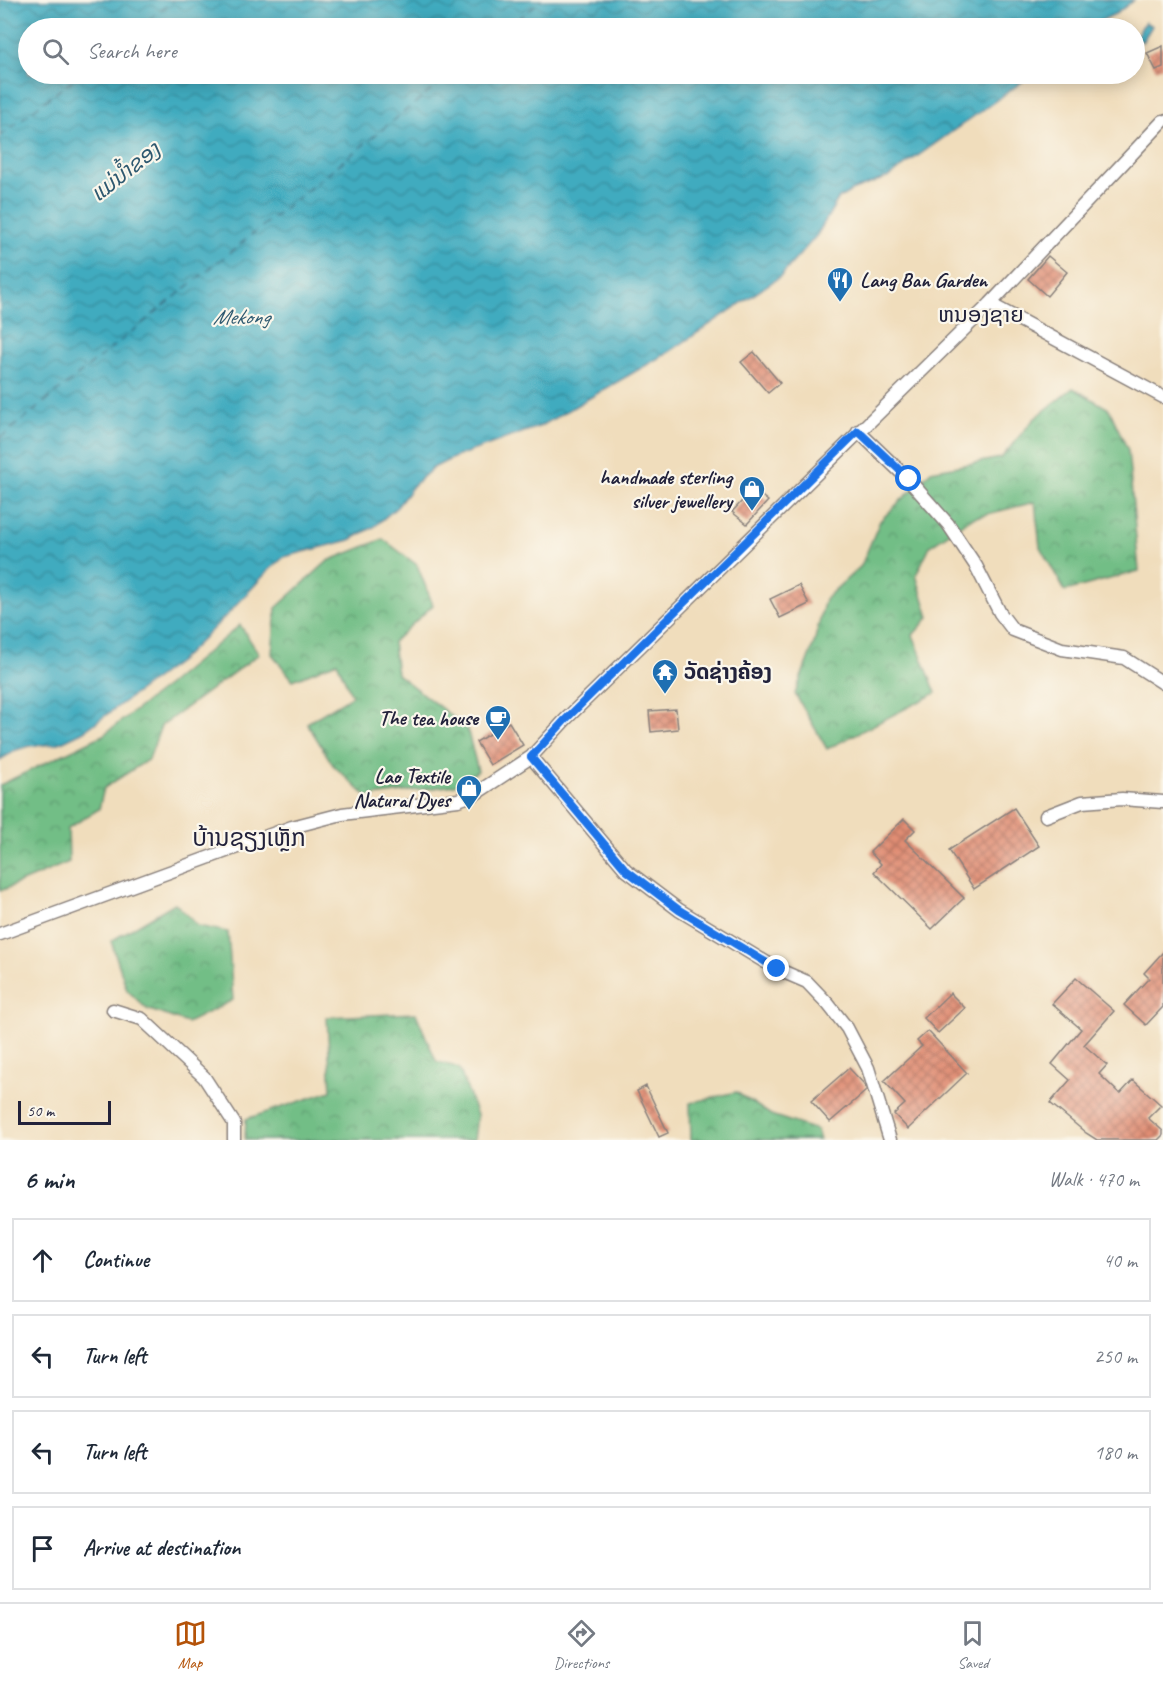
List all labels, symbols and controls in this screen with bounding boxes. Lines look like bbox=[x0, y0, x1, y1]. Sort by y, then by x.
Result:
search box bbox=[18, 18, 1145, 84]
icon: search bbox=[39, 35, 72, 68]
text: Search here bbox=[87, 37, 177, 65]
water label: ແມ່ນ້ຳຂອງ bbox=[83, 133, 167, 208]
restaurant icon: Lang Ban Garden bbox=[825, 265, 855, 303]
place label: Lang Ban Garden bbox=[860, 267, 988, 293]
district label: ຫນອງຊາຍ bbox=[938, 301, 1024, 329]
water label: Mekong bbox=[213, 303, 272, 331]
place label: handmade sterling silver jewellery bbox=[600, 464, 734, 514]
route start bbox=[895, 465, 921, 491]
shop icon: handmade sterling silver jewellery bbox=[737, 474, 767, 512]
temple icon: ວັດຊ່າງຄ້ອງ bbox=[650, 657, 680, 695]
place label: ວັດຊ່າງຄ້ອງ bbox=[684, 659, 772, 685]
cafe icon: The tea house bbox=[483, 703, 513, 741]
place label: The tea house bbox=[379, 705, 480, 731]
place label: Lao Textile Natural Dyes bbox=[353, 763, 453, 813]
shop icon: Lao Textile Natural Dyes bbox=[454, 773, 484, 811]
district label: ບ້ານຊຽງເຫຼັກ bbox=[192, 823, 306, 853]
route end bbox=[763, 955, 789, 981]
scale bar bbox=[18, 1098, 111, 1126]
text: 50 m bbox=[27, 1101, 54, 1121]
text: 6 min bbox=[24, 1163, 74, 1196]
text: Walk · 470 m bbox=[1049, 1167, 1139, 1192]
icon: ahead bbox=[26, 1244, 59, 1277]
text: Continue bbox=[83, 1246, 149, 1274]
text: 40 m bbox=[1103, 1248, 1137, 1273]
icon: left bbox=[26, 1340, 59, 1373]
text: Turn left bbox=[83, 1342, 147, 1370]
text: 250 m bbox=[1094, 1344, 1137, 1369]
icon: left bbox=[26, 1436, 59, 1469]
text: Turn left bbox=[83, 1438, 147, 1466]
text: 180 m bbox=[1094, 1440, 1137, 1465]
icon: arrive bbox=[26, 1532, 59, 1565]
text: Arrive at destination bbox=[83, 1534, 240, 1562]
tab: Map bbox=[174, 1617, 207, 1673]
tab: Directions bbox=[554, 1617, 609, 1673]
tab: Saved bbox=[956, 1617, 989, 1673]

